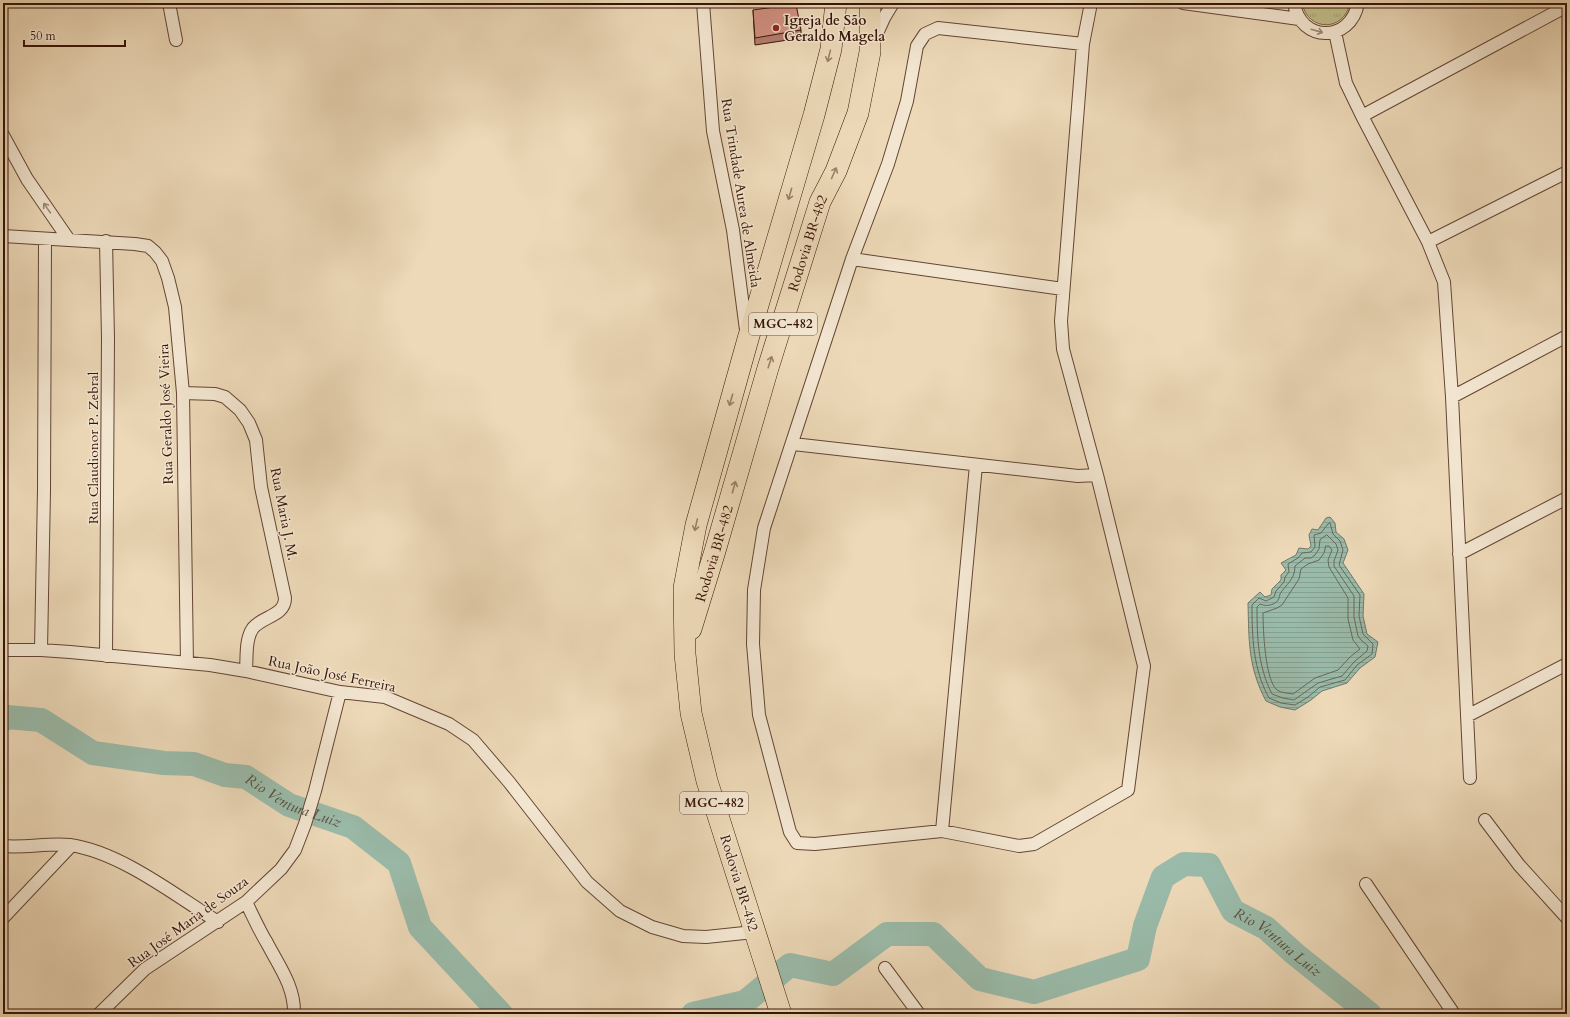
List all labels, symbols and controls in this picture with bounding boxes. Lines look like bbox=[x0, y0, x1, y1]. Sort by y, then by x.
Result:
place label: Igreja de São Geraldo Magela bbox=[784, 11, 885, 46]
scale bar bbox=[24, 22, 125, 48]
marker: Igreja de São Geraldo Magela bbox=[771, 23, 781, 33]
text: 50 m bbox=[30, 28, 57, 44]
one-way arrow bbox=[1310, 28, 1323, 35]
one-way arrow bbox=[825, 49, 832, 62]
street label: Rua Trindade Aurea de Almeida bbox=[717, 97, 765, 289]
one-way arrow bbox=[831, 167, 838, 179]
one-way arrow bbox=[786, 187, 793, 200]
street label: Rodovia BR-482 bbox=[783, 191, 832, 294]
one-way arrow bbox=[43, 203, 51, 214]
road number: MGC-482 bbox=[749, 313, 817, 335]
street label: Rua Geraldo José Vieira bbox=[154, 343, 178, 485]
one-way arrow bbox=[767, 356, 774, 369]
street label: Rua Claudionor P. Zebral bbox=[84, 371, 103, 524]
one-way arrow bbox=[727, 393, 734, 406]
street label: Rua Maria J. M. bbox=[266, 466, 302, 562]
one-way arrow bbox=[731, 481, 738, 494]
street label: Rodovia BR-482 bbox=[690, 503, 737, 604]
one-way arrow bbox=[692, 518, 700, 531]
street label: Rua João José Ferreira bbox=[266, 651, 398, 697]
water label: Rio Ventura Luiz bbox=[241, 769, 345, 832]
road number: MGC-482 bbox=[680, 792, 748, 814]
street label: Rodovia BR-482 bbox=[715, 832, 763, 934]
street label: Rua José Maria de Souza bbox=[124, 872, 252, 972]
water label: Rio Ventura Luiz bbox=[1231, 903, 1326, 982]

